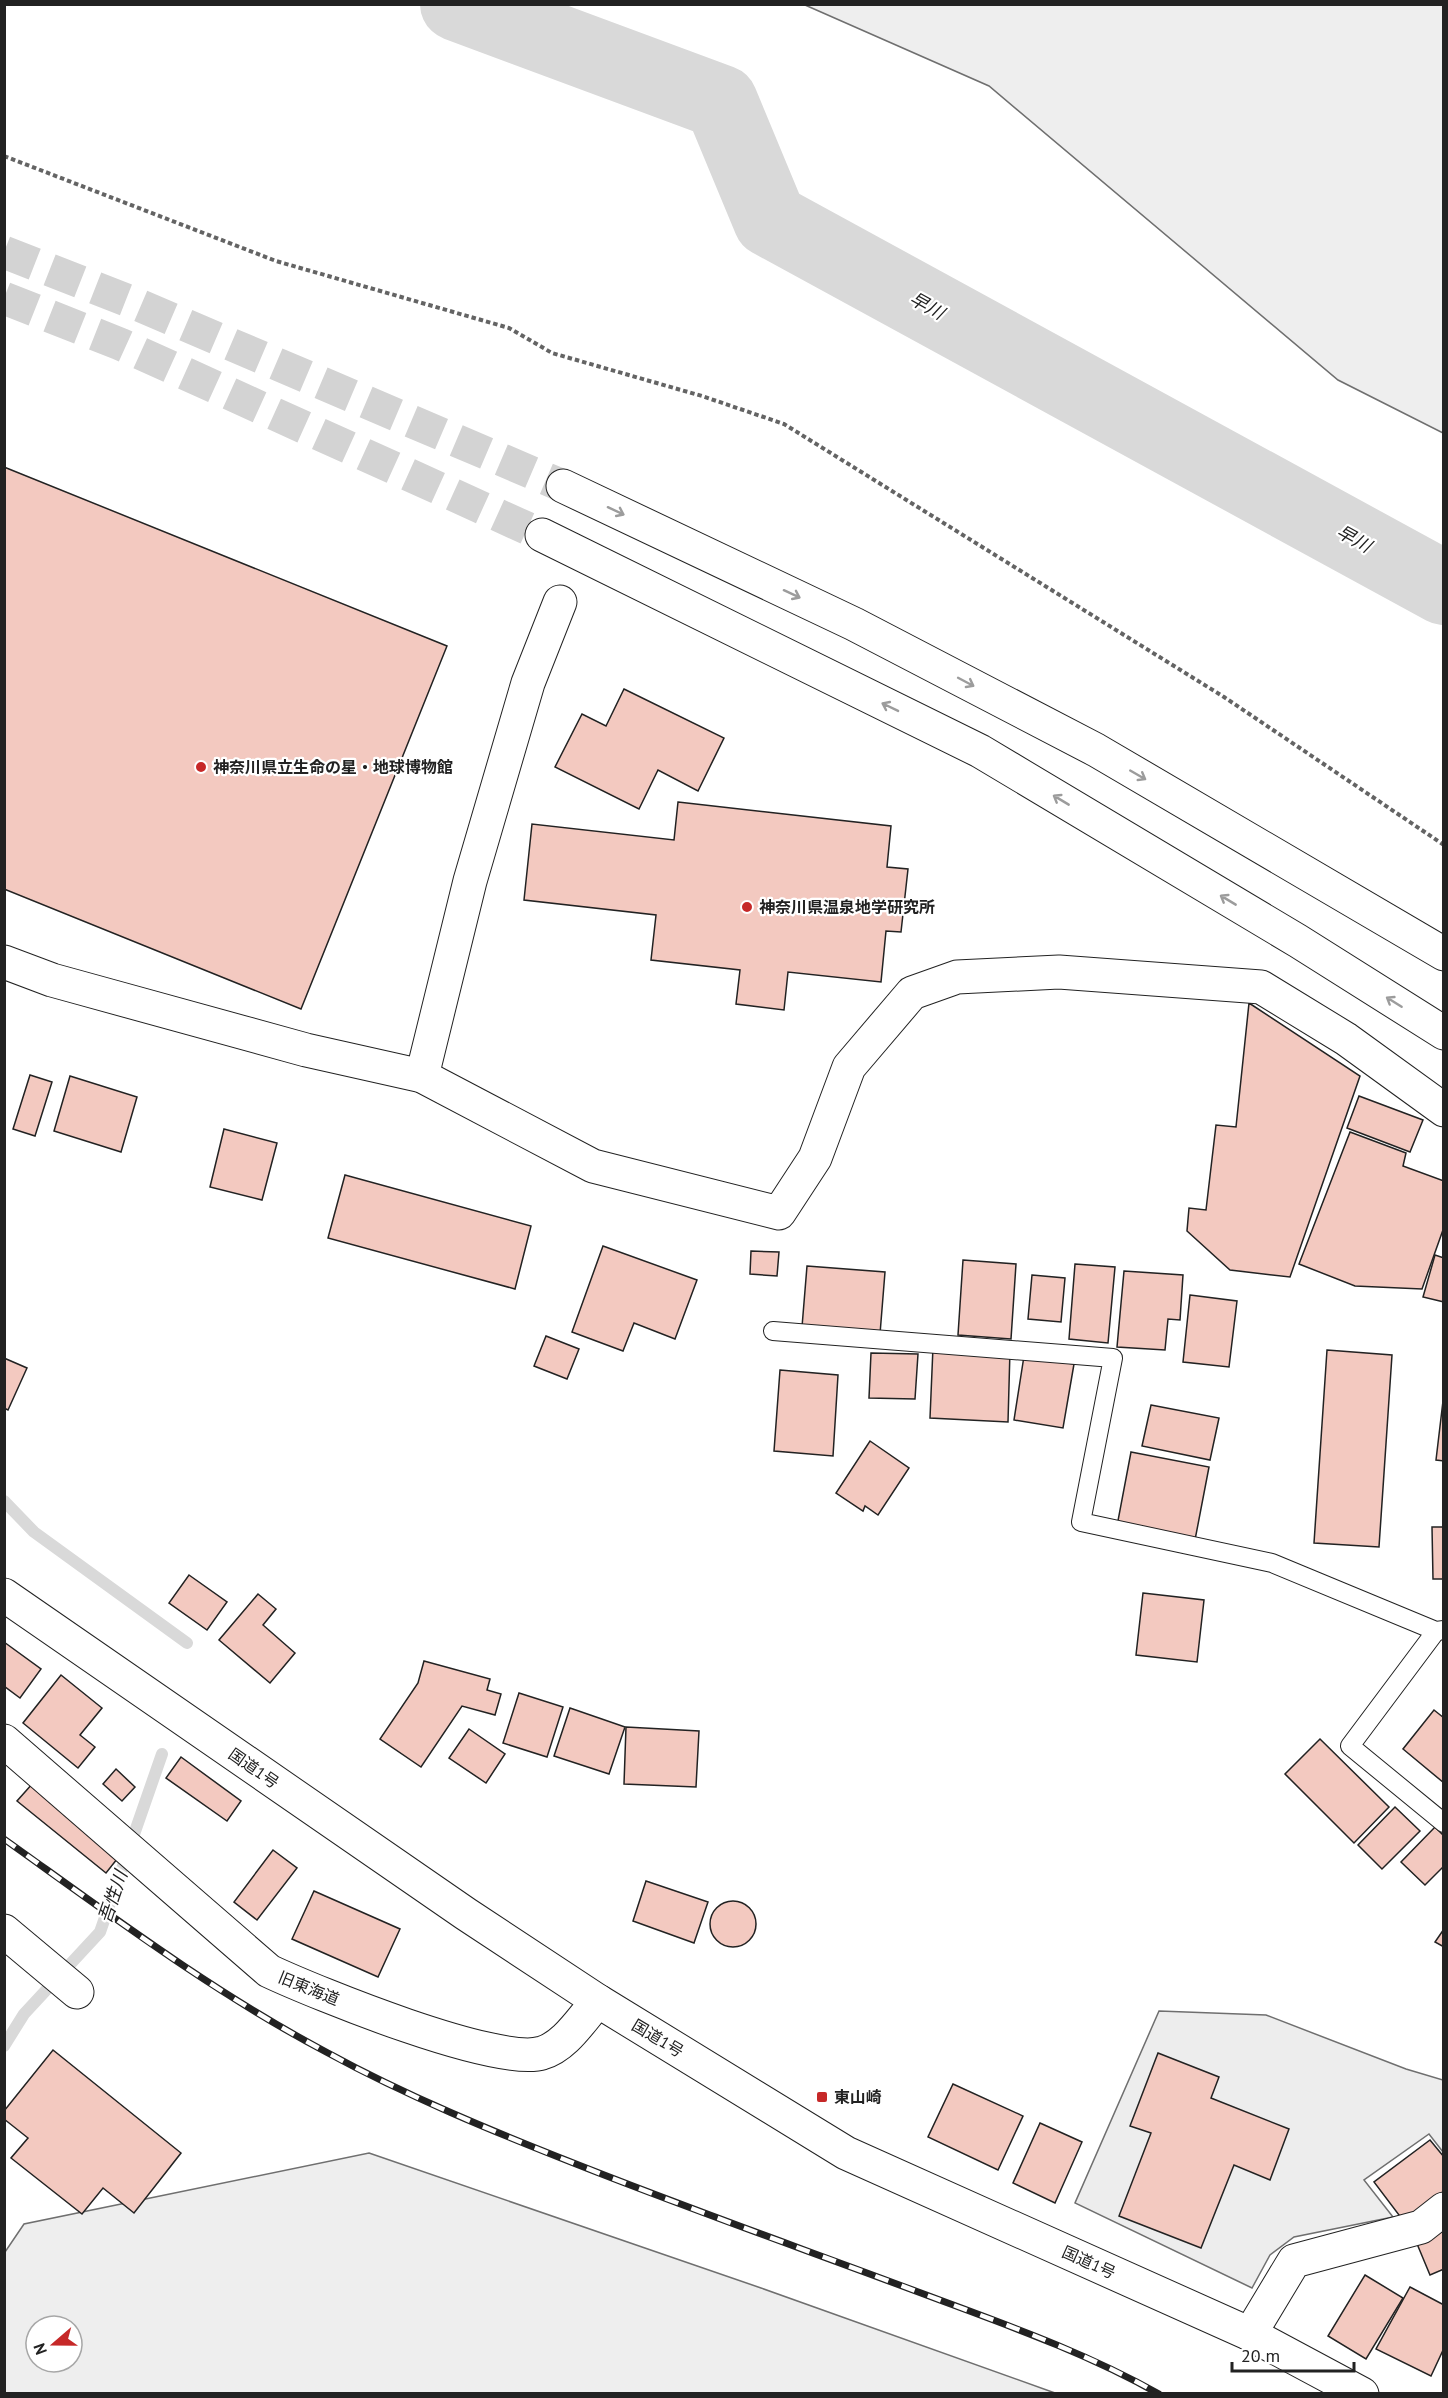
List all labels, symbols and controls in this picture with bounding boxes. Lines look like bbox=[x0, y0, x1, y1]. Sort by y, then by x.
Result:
water label: 早川 bbox=[906, 287, 950, 325]
one-way arrow bbox=[606, 505, 624, 517]
water label: 早川 bbox=[1333, 520, 1377, 558]
one-way arrow bbox=[783, 589, 801, 601]
one-way arrow bbox=[957, 676, 974, 688]
one-way arrow bbox=[881, 700, 899, 712]
place label: 神奈川県立生命の星・地球博物館 bbox=[213, 757, 453, 777]
marker: 神奈川県立生命の星・地球博物館 bbox=[194, 760, 208, 774]
one-way arrow bbox=[1129, 769, 1146, 781]
one-way arrow bbox=[1053, 793, 1070, 805]
one-way arrow bbox=[1220, 893, 1237, 905]
place label: 神奈川県温泉地学研究所 bbox=[759, 897, 935, 917]
marker: 神奈川県温泉地学研究所 bbox=[740, 900, 754, 914]
one-way arrow bbox=[1386, 996, 1403, 1008]
street label: 国道1号 bbox=[225, 1744, 283, 1792]
water label: 吾性川 bbox=[93, 1866, 133, 1926]
street label: 旧東海道 bbox=[276, 1967, 342, 2009]
street label: 国道1号 bbox=[629, 2015, 687, 2061]
place label: 東山崎 bbox=[834, 2087, 882, 2107]
marker: 東山崎 bbox=[815, 2090, 829, 2104]
street label: 国道1号 bbox=[1059, 2241, 1119, 2283]
north arrow bbox=[24, 2314, 84, 2374]
scale bar bbox=[1232, 2335, 1354, 2373]
text: N bbox=[29, 2341, 51, 2357]
text: 20 m bbox=[1241, 2344, 1280, 2367]

